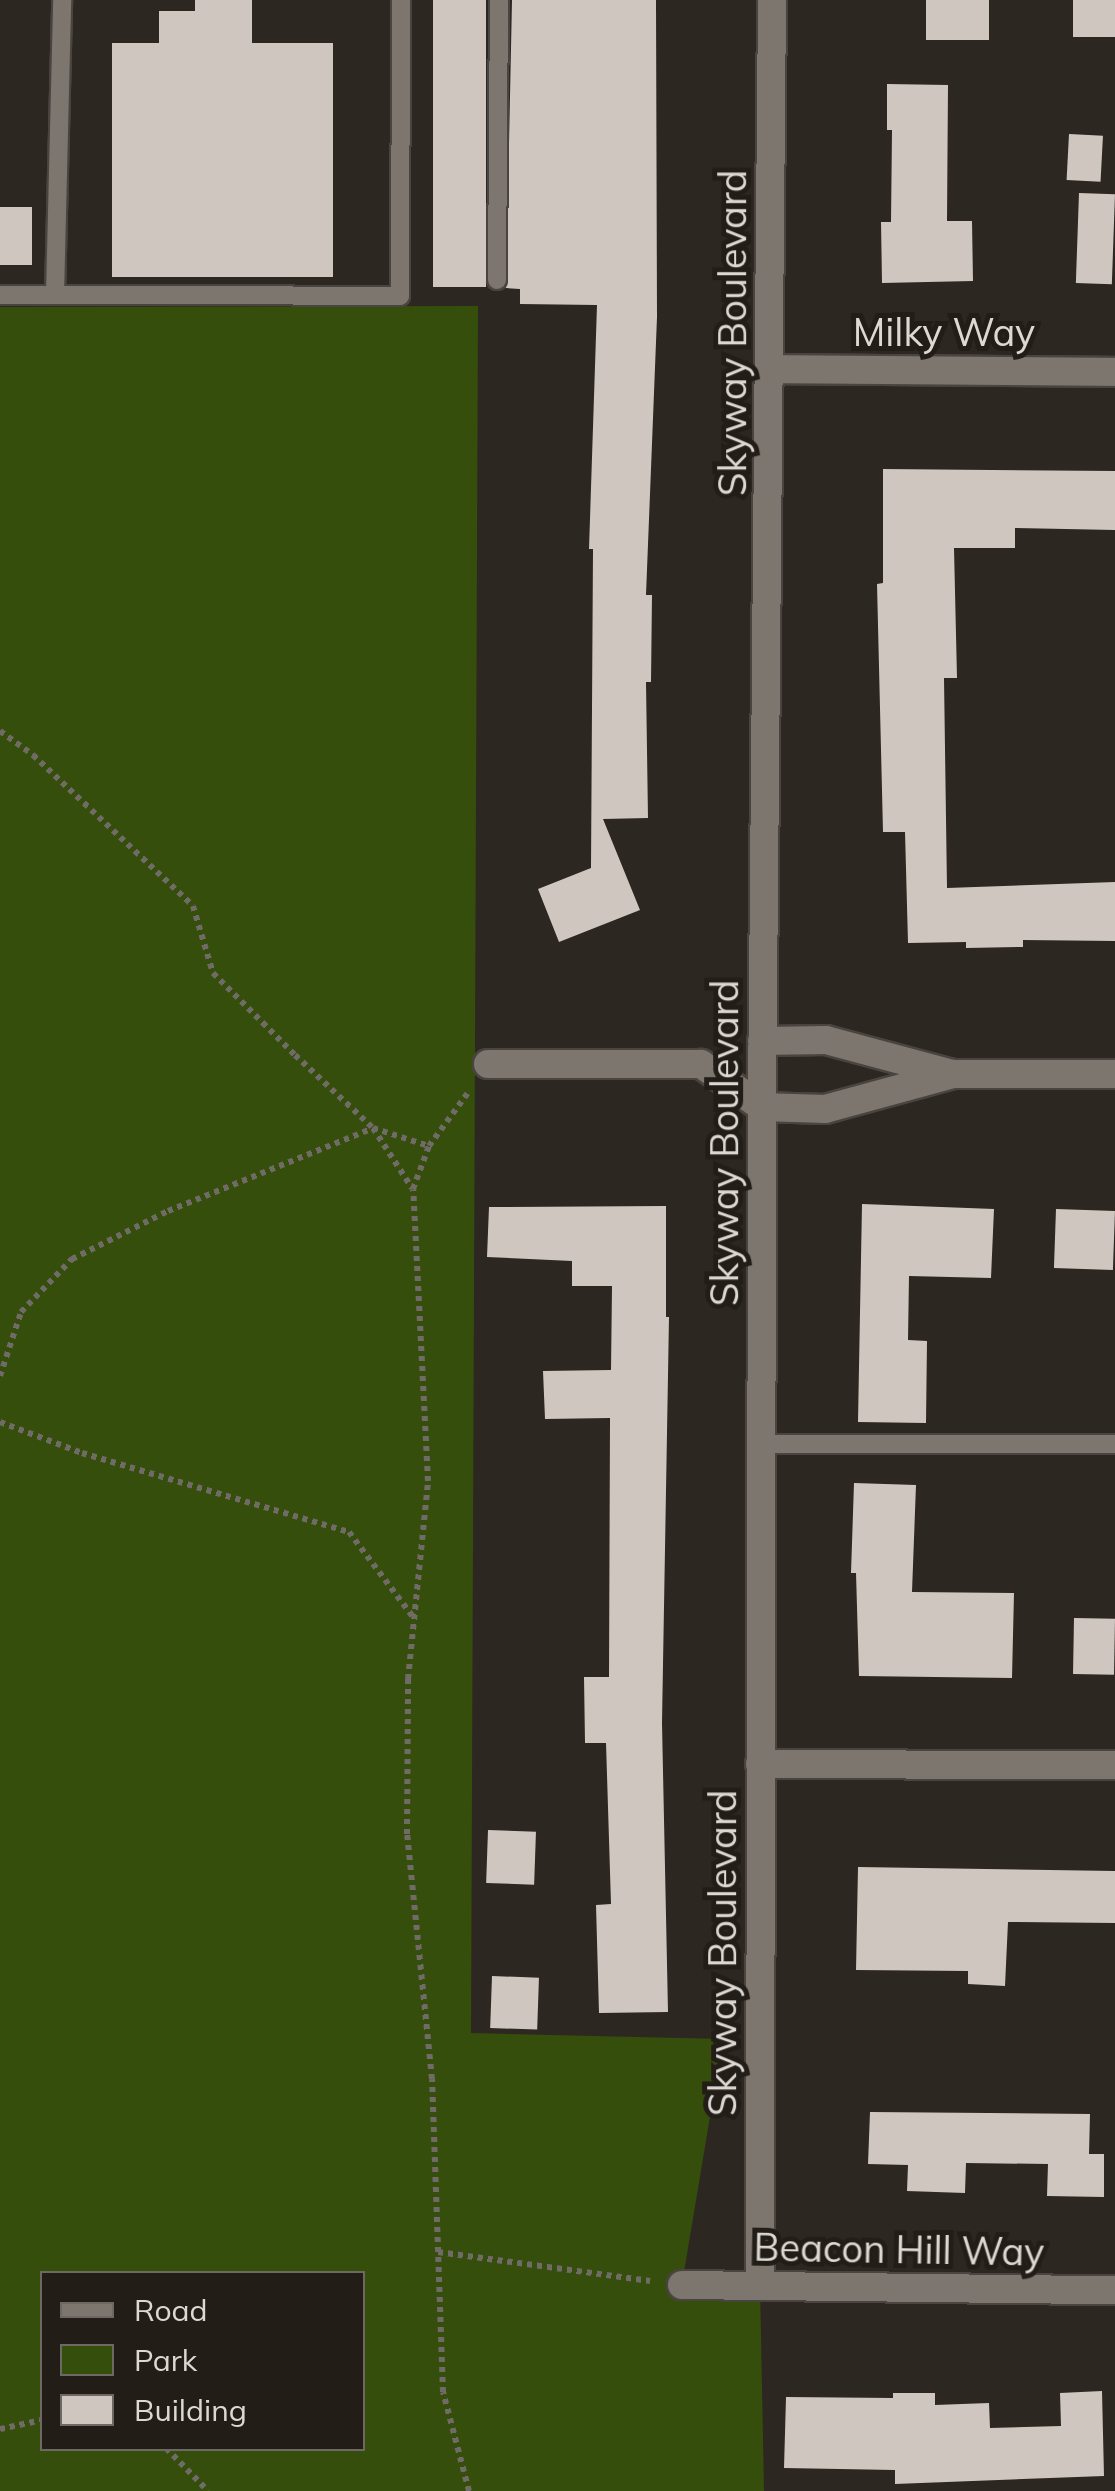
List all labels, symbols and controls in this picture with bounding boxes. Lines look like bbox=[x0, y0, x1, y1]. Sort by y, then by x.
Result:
street label: Skyway Boulevard bbox=[710, 170, 756, 496]
street label: Milky Way bbox=[853, 310, 1035, 356]
street label: Skyway Boulevard bbox=[702, 980, 748, 1306]
street label: Skyway Boulevard bbox=[700, 1790, 746, 2116]
street label: Beacon Hill Way bbox=[753, 2225, 1045, 2275]
legend bbox=[40, 2271, 365, 2451]
text: Road bbox=[134, 2291, 208, 2329]
text: Park bbox=[134, 2341, 197, 2379]
text: Building bbox=[134, 2391, 247, 2429]

